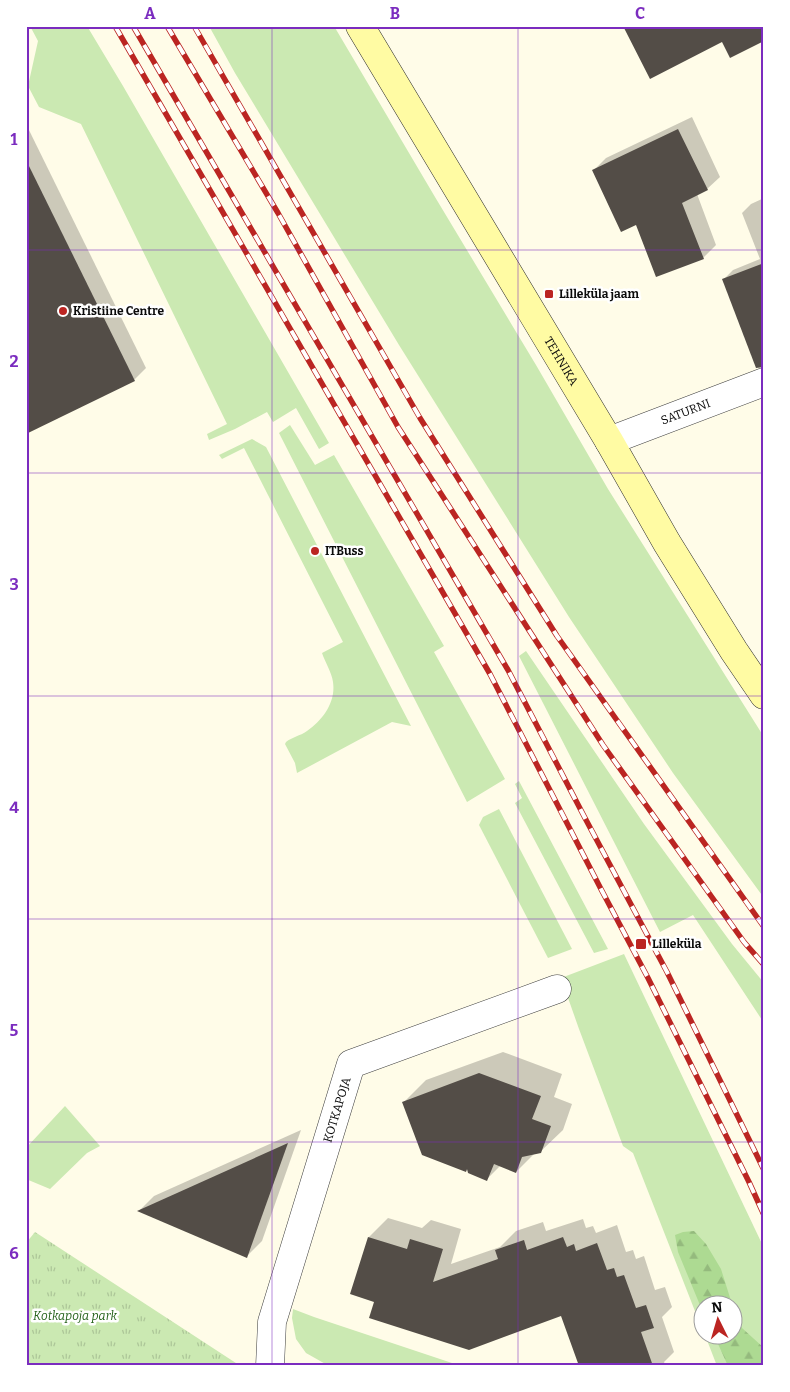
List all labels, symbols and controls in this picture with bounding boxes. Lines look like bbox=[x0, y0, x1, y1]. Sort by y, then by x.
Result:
text: A bbox=[144, 4, 156, 23]
text: B bbox=[390, 4, 400, 23]
text: C bbox=[635, 4, 645, 23]
text: 1 bbox=[11, 130, 18, 149]
place label: Lilleküla jaam bbox=[559, 287, 640, 302]
marker: Lilleküla jaam bbox=[543, 288, 555, 300]
place label: Kristiine Centre bbox=[73, 304, 164, 318]
marker: Kristiine Centre bbox=[57, 305, 69, 317]
street label: TEHNIKA bbox=[541, 334, 581, 389]
text: 2 bbox=[9, 352, 19, 371]
street label: SATURNI bbox=[659, 396, 712, 428]
place label: ITBuss bbox=[325, 544, 363, 558]
marker: ITBuss bbox=[309, 545, 321, 557]
text: 3 bbox=[9, 575, 19, 594]
text: 4 bbox=[9, 798, 19, 817]
marker: Lilleküla bbox=[634, 937, 648, 951]
place label: Lilleküla bbox=[652, 937, 702, 951]
text: 5 bbox=[10, 1021, 19, 1040]
street label: KOTKAPOJA bbox=[320, 1075, 354, 1144]
text: 6 bbox=[9, 1244, 19, 1263]
north arrow bbox=[692, 1294, 742, 1344]
text: N bbox=[711, 1299, 723, 1316]
park label: Kotkapoja park bbox=[33, 1309, 117, 1323]

